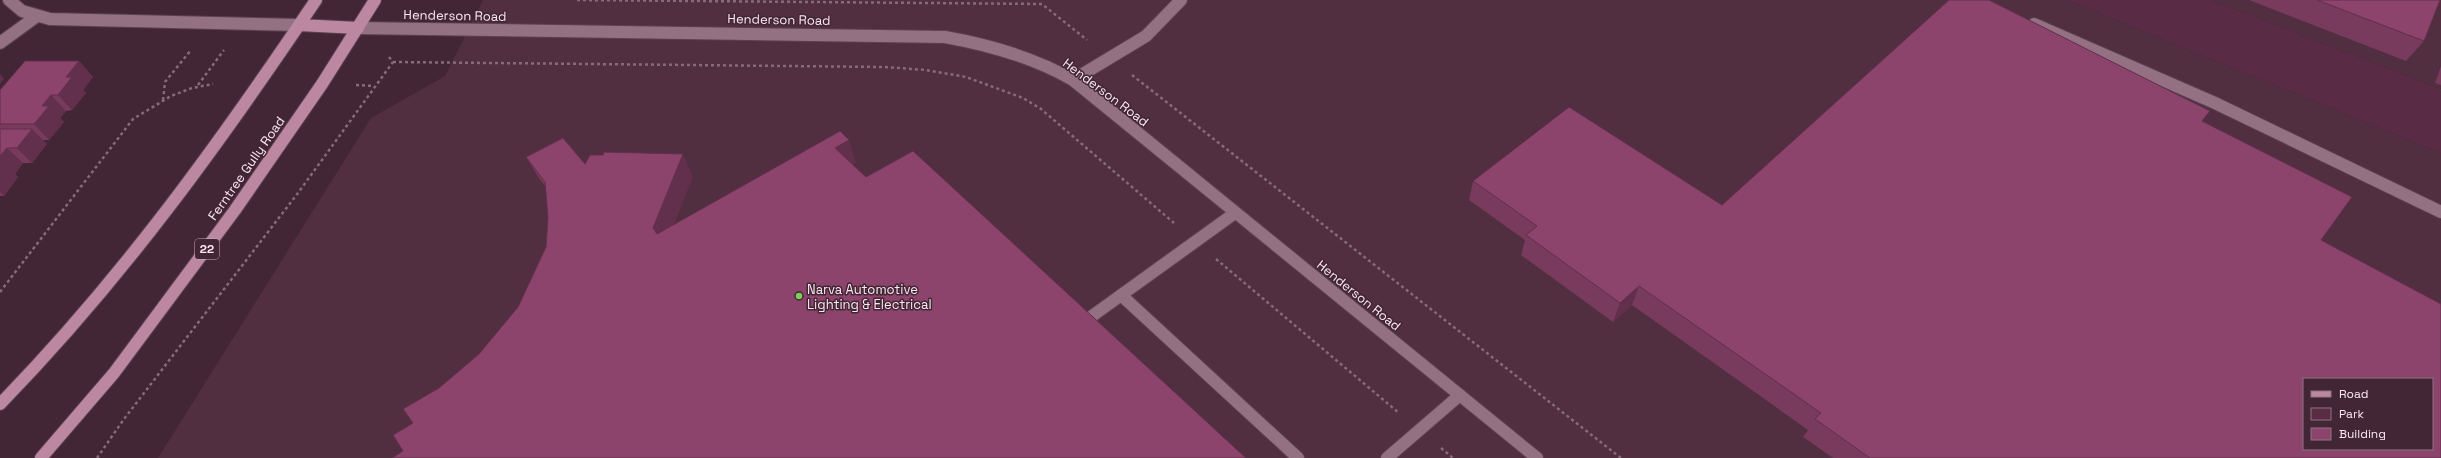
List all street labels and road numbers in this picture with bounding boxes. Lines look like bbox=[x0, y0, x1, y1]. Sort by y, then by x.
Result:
street label: Henderson Road bbox=[403, 6, 507, 25]
street label: Henderson Road bbox=[727, 10, 831, 29]
street label: Henderson Road bbox=[1059, 55, 1152, 130]
street label: Ferntree Gully Road bbox=[204, 113, 289, 223]
road number: 22 bbox=[195, 239, 219, 259]
street label: Henderson Road bbox=[1313, 256, 1404, 334]

